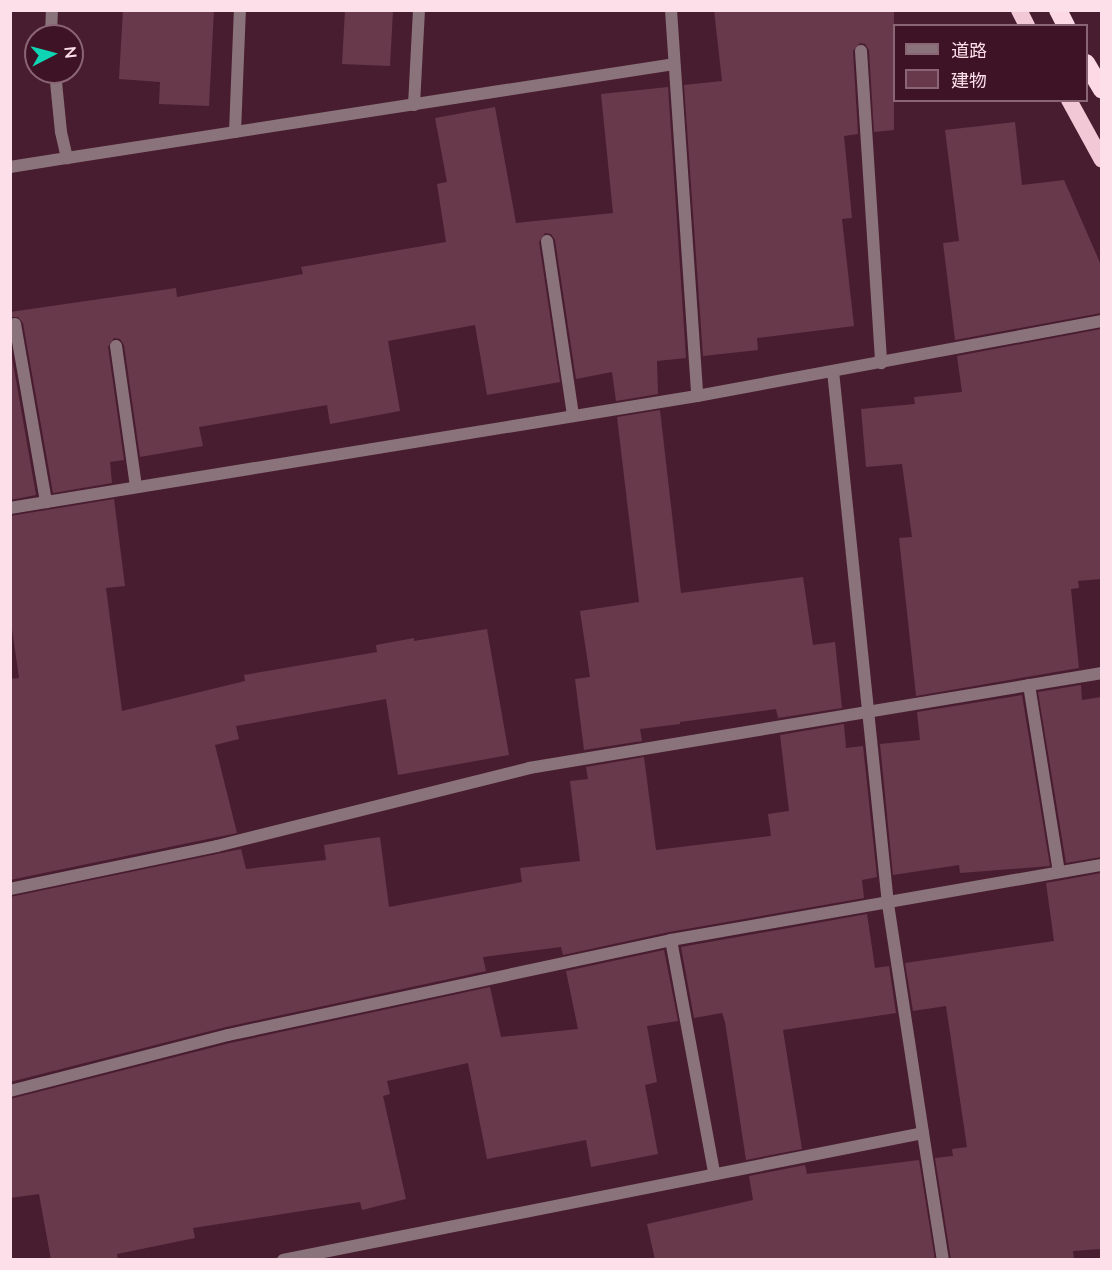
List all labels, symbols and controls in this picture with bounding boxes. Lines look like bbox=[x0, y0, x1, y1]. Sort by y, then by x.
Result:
north arrow bbox=[24, 24, 84, 84]
legend bbox=[893, 24, 1088, 102]
text: 道路 bbox=[951, 39, 987, 63]
text: N bbox=[58, 45, 81, 59]
text: 建物 bbox=[951, 69, 987, 93]

